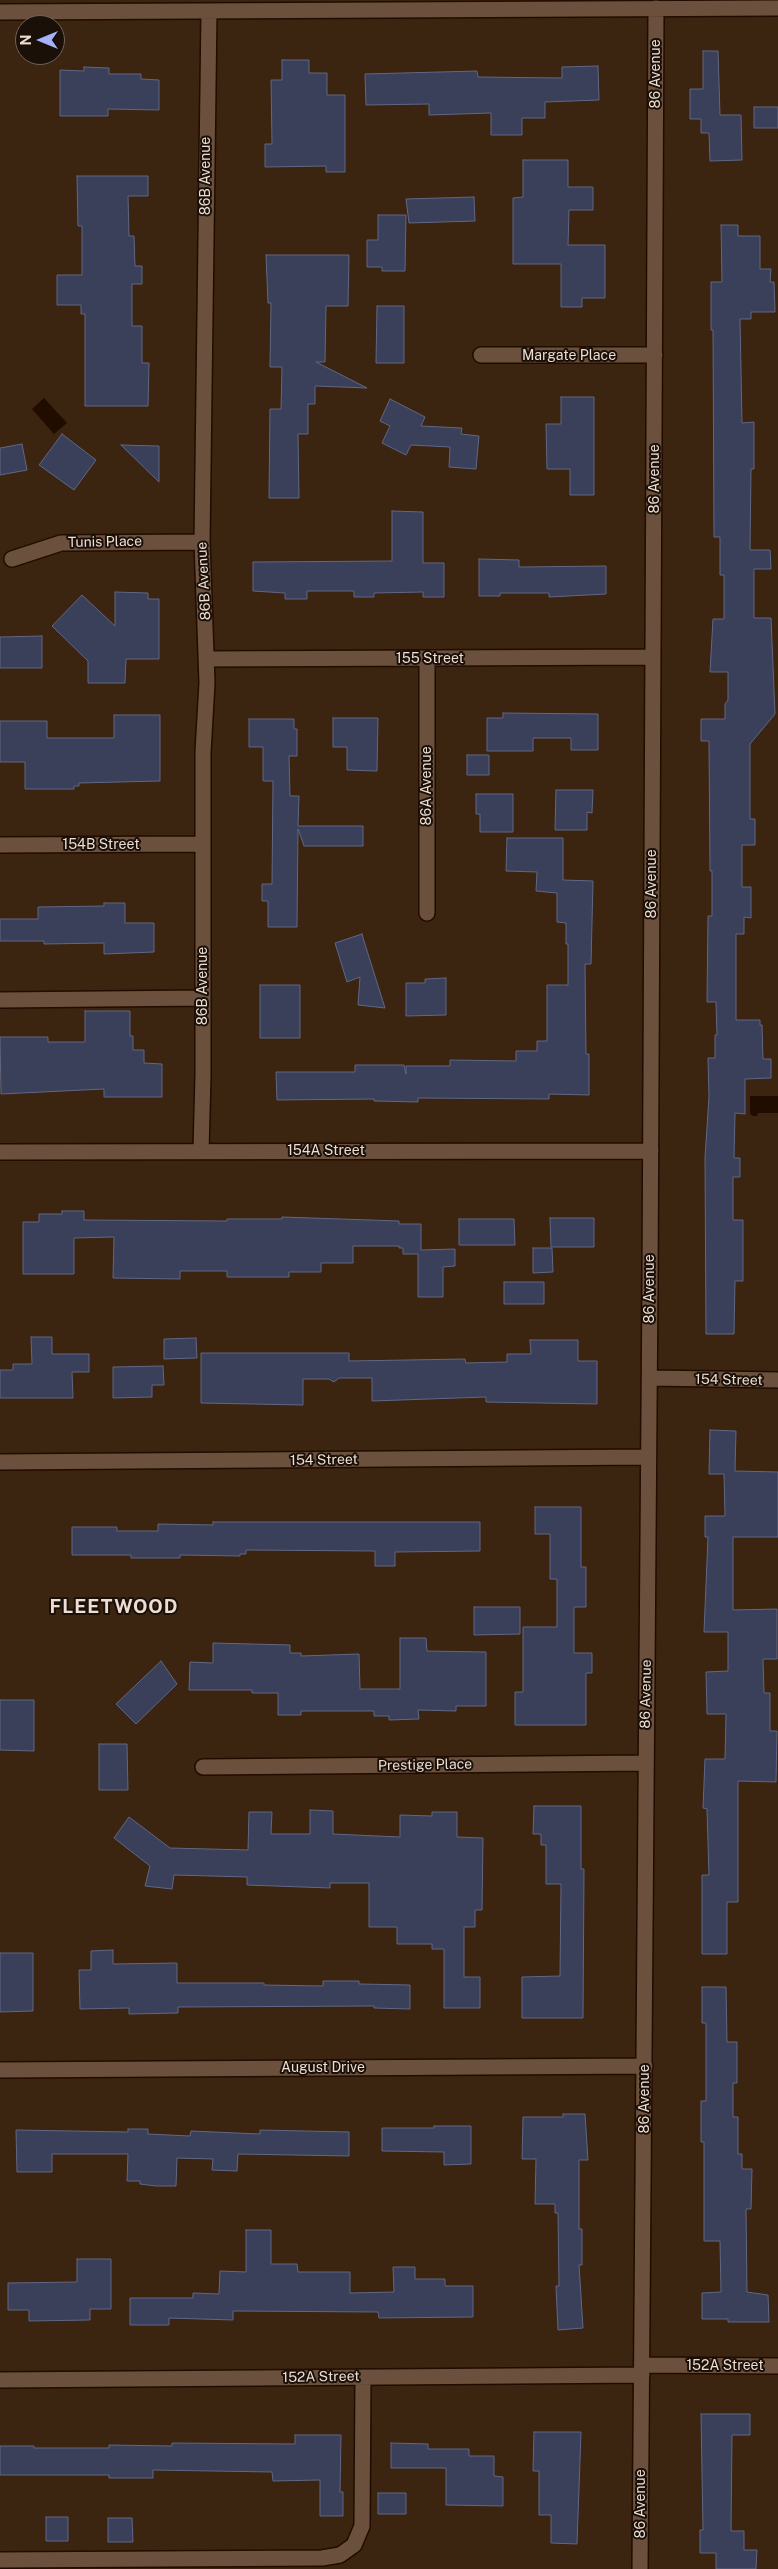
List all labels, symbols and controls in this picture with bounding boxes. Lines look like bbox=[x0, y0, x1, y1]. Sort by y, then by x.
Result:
north arrow bbox=[15, 15, 65, 65]
text: N bbox=[18, 35, 34, 45]
street label: 86 Avenue bbox=[648, 39, 664, 109]
street label: 86B Avenue bbox=[198, 137, 214, 215]
street label: Margate Place bbox=[522, 348, 616, 364]
street label: 86 Avenue bbox=[647, 444, 663, 514]
street label: Tunis Place bbox=[68, 533, 142, 551]
street label: 86B Avenue bbox=[194, 541, 214, 621]
street label: 155 Street bbox=[396, 651, 464, 667]
street label: 86A Avenue bbox=[419, 746, 435, 826]
street label: 154B Street bbox=[62, 837, 140, 853]
street label: 86 Avenue bbox=[644, 849, 660, 919]
street label: 86B Avenue bbox=[195, 947, 211, 1025]
street label: 154A Street bbox=[287, 1143, 365, 1159]
street label: 86 Avenue bbox=[642, 1254, 658, 1324]
street label: 154 Street bbox=[695, 1371, 763, 1389]
street label: 154 Street bbox=[290, 1451, 358, 1469]
district label: FLEETWOOD bbox=[48, 1596, 180, 1618]
street label: 86 Avenue bbox=[637, 1659, 655, 1729]
street label: Prestige Place bbox=[378, 1756, 472, 1774]
street label: August Drive bbox=[281, 2060, 365, 2076]
street label: 86 Avenue bbox=[637, 2064, 653, 2134]
street label: 152A Street bbox=[686, 2358, 764, 2374]
street label: 152A Street bbox=[282, 2368, 360, 2386]
street label: 86 Avenue bbox=[633, 2469, 649, 2539]

